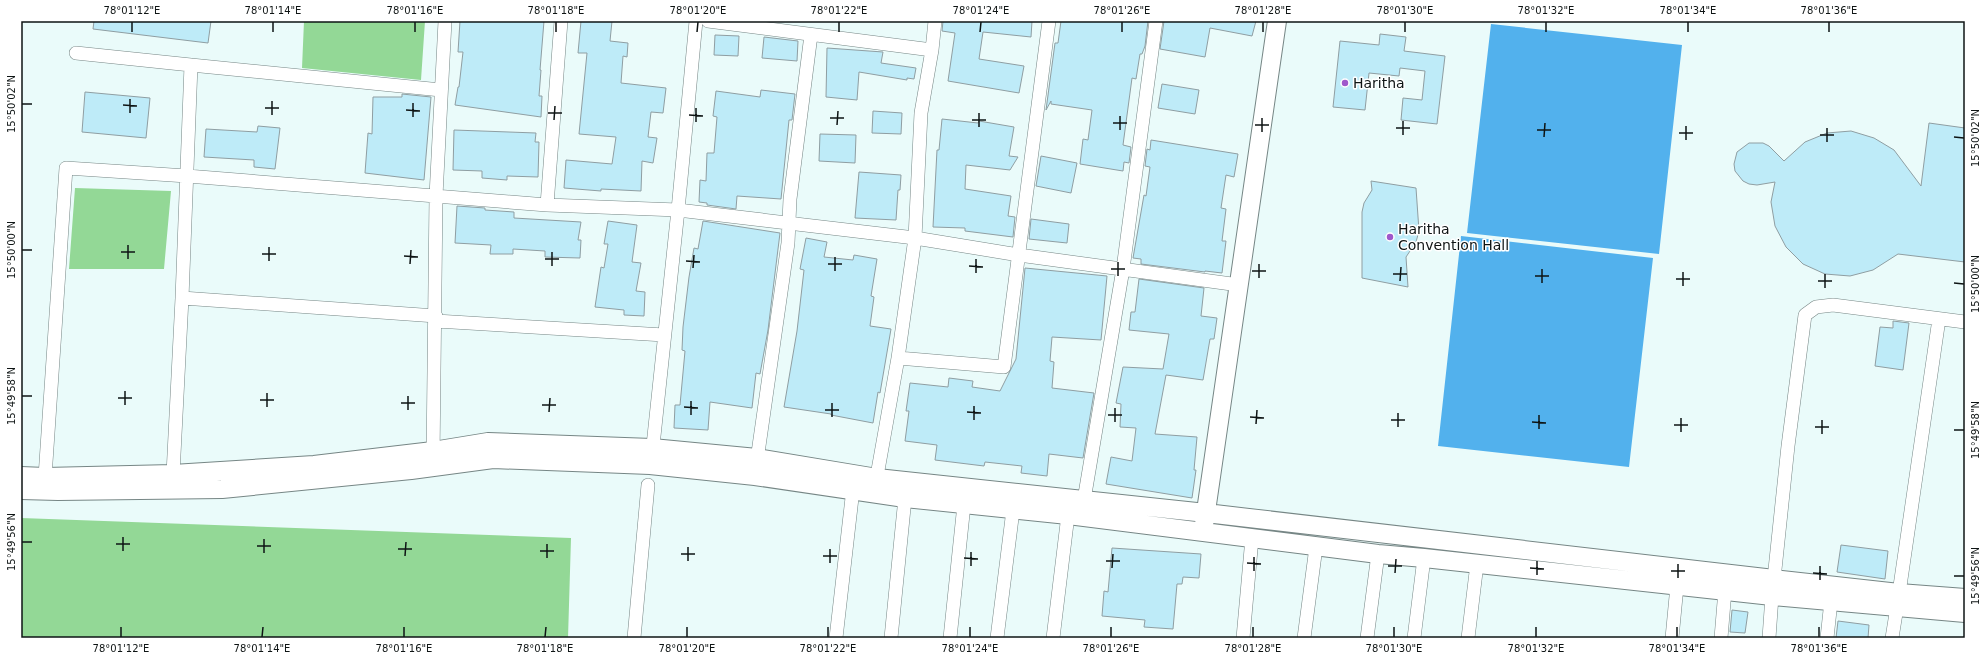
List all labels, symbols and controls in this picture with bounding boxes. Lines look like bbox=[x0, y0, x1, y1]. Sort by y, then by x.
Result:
text: 78°01'12"E bbox=[104, 5, 160, 16]
text: 78°01'14"E bbox=[245, 5, 301, 16]
text: 78°01'16"E bbox=[387, 5, 443, 16]
text: 78°01'18"E bbox=[528, 5, 584, 16]
text: 78°01'20"E bbox=[670, 5, 726, 16]
text: 78°01'22"E bbox=[811, 5, 867, 16]
text: 78°01'24"E bbox=[953, 5, 1009, 16]
text: 78°01'26"E bbox=[1094, 5, 1150, 16]
text: 78°01'28"E bbox=[1235, 5, 1291, 16]
text: 78°01'30"E bbox=[1377, 5, 1433, 16]
text: 78°01'32"E bbox=[1518, 5, 1574, 16]
text: 78°01'34"E bbox=[1660, 5, 1716, 16]
text: 78°01'36"E bbox=[1801, 5, 1857, 16]
text: 15°50'02"N bbox=[6, 75, 17, 133]
place label: Haritha bbox=[1353, 75, 1405, 91]
marker: Haritha bbox=[1340, 78, 1350, 88]
text: 15°50'02"N bbox=[1970, 109, 1981, 167]
text: 15°50'00"N bbox=[6, 221, 17, 279]
place label: Haritha Convention Hall bbox=[1398, 221, 1509, 253]
marker: Haritha Convention Hall bbox=[1385, 232, 1395, 242]
text: 15°50'00"N bbox=[1970, 255, 1981, 313]
text: 15°49'58"N bbox=[6, 367, 17, 425]
text: 15°49'58"N bbox=[1970, 401, 1981, 459]
text: 15°49'56"N bbox=[6, 513, 17, 571]
text: 15°49'56"N bbox=[1970, 547, 1981, 605]
text: 78°01'12"E bbox=[93, 643, 149, 654]
text: 78°01'14"E bbox=[234, 643, 290, 654]
text: 78°01'16"E bbox=[376, 643, 432, 654]
text: 78°01'18"E bbox=[517, 643, 573, 654]
text: 78°01'20"E bbox=[659, 643, 715, 654]
text: 78°01'22"E bbox=[800, 643, 856, 654]
text: 78°01'24"E bbox=[942, 643, 998, 654]
text: 78°01'26"E bbox=[1083, 643, 1139, 654]
text: 78°01'28"E bbox=[1225, 643, 1281, 654]
text: 78°01'30"E bbox=[1366, 643, 1422, 654]
text: 78°01'32"E bbox=[1508, 643, 1564, 654]
text: 78°01'34"E bbox=[1649, 643, 1705, 654]
text: 78°01'36"E bbox=[1791, 643, 1847, 654]

